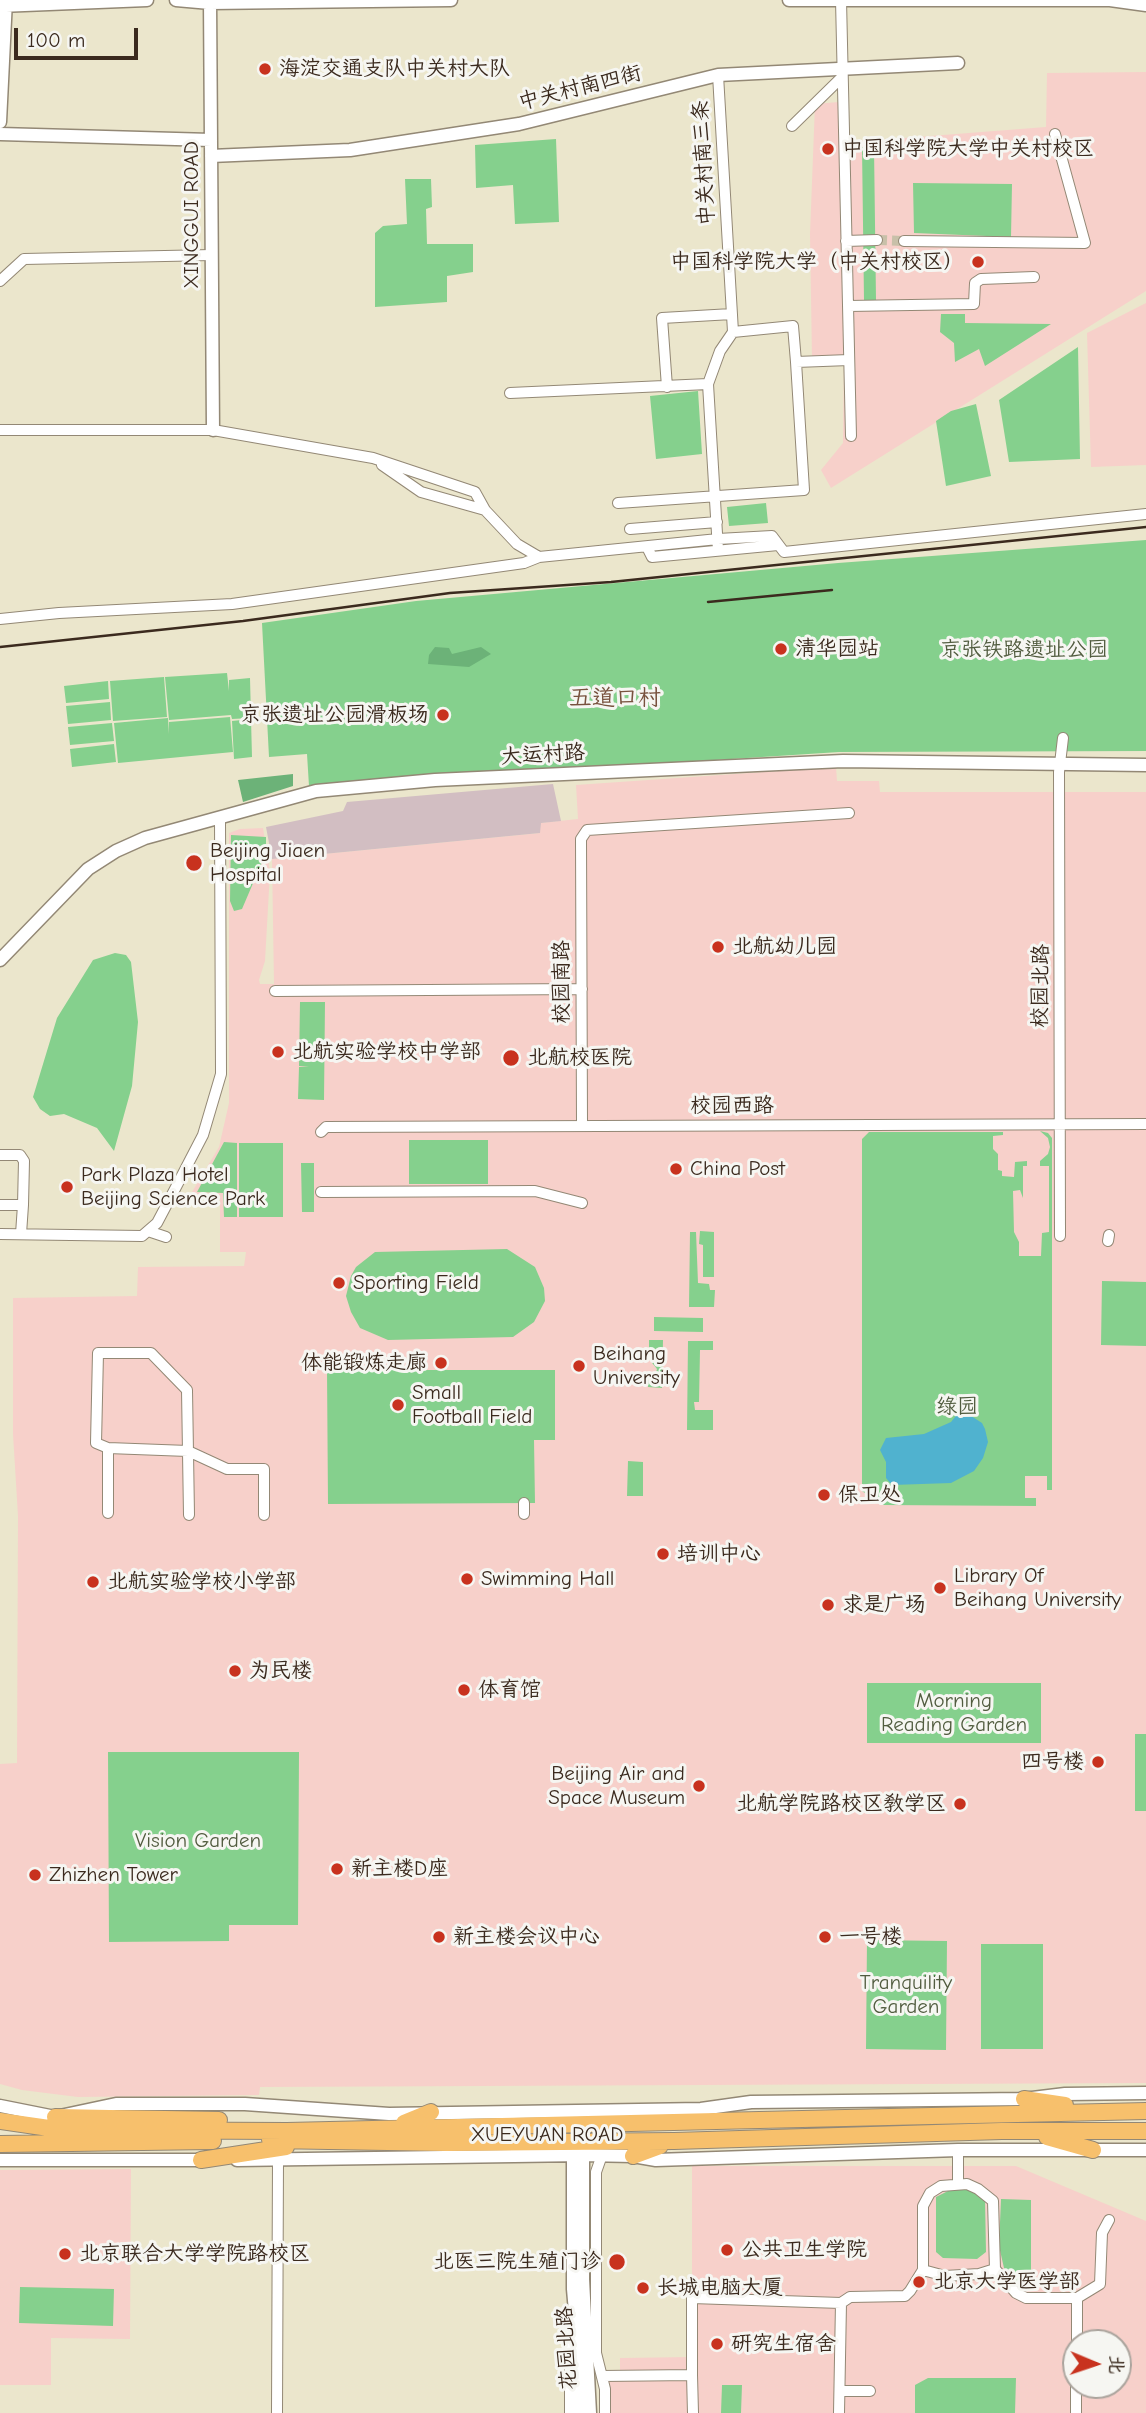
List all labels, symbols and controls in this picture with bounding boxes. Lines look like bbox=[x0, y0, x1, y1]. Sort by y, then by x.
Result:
scale bar bbox=[18, 14, 142, 58]
text: 100 m bbox=[27, 28, 85, 52]
place label: 海淀交通支队中关村大队 bbox=[279, 56, 510, 82]
marker: 海淀交通支队中关村大队 bbox=[257, 61, 273, 77]
street label: 中关村南四街 bbox=[516, 61, 644, 115]
street label: 中关村南三条 bbox=[688, 99, 720, 227]
place label: 中国科学院大学中关村校区 bbox=[842, 136, 1094, 162]
street label: XINGGUI ROAD bbox=[179, 141, 205, 289]
marker: 中国科学院大学中关村校区 bbox=[820, 141, 836, 157]
place label: 中国科学院大学（中关村校区） bbox=[670, 249, 964, 275]
marker: 中国科学院大学（中关村校区） bbox=[970, 254, 986, 270]
place label: 清华园站 bbox=[795, 636, 879, 662]
park label: 京张铁路遗址公园 bbox=[940, 637, 1108, 663]
marker: 清华园站 bbox=[773, 641, 789, 657]
district label: 五道口村 bbox=[569, 684, 661, 712]
place label: 京张遗址公园滑板场 bbox=[240, 702, 429, 728]
marker: 京张遗址公园滑板场 bbox=[435, 707, 451, 723]
street label: 大运村路 bbox=[500, 740, 586, 770]
place label: Beijing Jiaen Hospital bbox=[210, 838, 325, 888]
marker: Beijing Jiaen Hospital bbox=[184, 853, 204, 873]
place label: 北航幼儿园 bbox=[732, 934, 837, 960]
marker: 北航幼儿园 bbox=[710, 939, 726, 955]
street label: 校园南路 bbox=[549, 940, 575, 1024]
street label: 校园北路 bbox=[1028, 944, 1054, 1028]
place label: 北航实验学校中学部 bbox=[292, 1039, 481, 1065]
marker: 北航实验学校中学部 bbox=[270, 1044, 286, 1060]
place label: 北航校医院 bbox=[527, 1045, 632, 1071]
marker: 北航校医院 bbox=[501, 1048, 521, 1068]
street label: 校园西路 bbox=[690, 1093, 774, 1119]
place label: China Post bbox=[690, 1156, 785, 1182]
marker: China Post bbox=[668, 1161, 684, 1177]
place label: Park Plaza Hotel Beijing Science Park bbox=[81, 1162, 265, 1212]
marker: Park Plaza Hotel Beijing Science Park bbox=[59, 1179, 75, 1195]
place label: Sporting Field bbox=[353, 1270, 479, 1296]
marker: Sporting Field bbox=[331, 1275, 347, 1291]
place label: Beihang University bbox=[593, 1341, 680, 1391]
place label: 体能锻炼走廊 bbox=[301, 1350, 427, 1376]
marker: 体能锻炼走廊 bbox=[433, 1355, 449, 1371]
marker: Beihang University bbox=[571, 1358, 587, 1374]
place label: Small Football Field bbox=[412, 1380, 532, 1430]
park label: 绿园 bbox=[936, 1394, 978, 1420]
marker: Small Football Field bbox=[390, 1397, 406, 1413]
place label: 保卫处 bbox=[838, 1482, 901, 1508]
marker: 保卫处 bbox=[816, 1487, 832, 1503]
place label: 培训中心 bbox=[677, 1541, 761, 1567]
marker: 培训中心 bbox=[655, 1546, 671, 1562]
place label: Library Of Beihang University bbox=[954, 1563, 1121, 1613]
place label: Swimming Hall bbox=[481, 1566, 614, 1592]
place label: 北航实验学校小学部 bbox=[107, 1569, 296, 1595]
marker: Swimming Hall bbox=[459, 1571, 475, 1587]
marker: 北航实验学校小学部 bbox=[85, 1574, 101, 1590]
marker: Library Of Beihang University bbox=[932, 1580, 948, 1596]
place label: 求是广场 bbox=[842, 1592, 926, 1618]
marker: 求是广场 bbox=[820, 1597, 836, 1613]
place label: 为民楼 bbox=[249, 1658, 312, 1684]
marker: 为民楼 bbox=[227, 1663, 243, 1679]
place label: 体育馆 bbox=[478, 1677, 541, 1703]
marker: 体育馆 bbox=[456, 1682, 472, 1698]
park label: Morning Reading Garden bbox=[881, 1688, 1027, 1738]
place label: 四号楼 bbox=[1021, 1749, 1084, 1775]
marker: 四号楼 bbox=[1090, 1754, 1106, 1770]
place label: Beijing Air and Space Museum bbox=[548, 1761, 685, 1811]
marker: Beijing Air and Space Museum bbox=[691, 1778, 707, 1794]
place label: 北航学院路校区教学区 bbox=[736, 1791, 946, 1817]
marker: 北航学院路校区教学区 bbox=[952, 1796, 968, 1812]
park label: Vision Garden bbox=[135, 1828, 261, 1854]
place label: 新主楼D座 bbox=[351, 1856, 448, 1882]
marker: 新主楼D座 bbox=[329, 1861, 345, 1877]
place label: Zhizhen Tower bbox=[49, 1862, 178, 1888]
marker: Zhizhen Tower bbox=[27, 1867, 43, 1883]
place label: 新主楼会议中心 bbox=[453, 1924, 600, 1950]
place label: 一号楼 bbox=[839, 1924, 902, 1950]
marker: 新主楼会议中心 bbox=[431, 1929, 447, 1945]
marker: 一号楼 bbox=[817, 1929, 833, 1945]
park label: Tranquility Garden bbox=[860, 1970, 952, 2020]
street label: XUEYUAN ROAD bbox=[471, 2122, 623, 2148]
place label: 公共卫生学院 bbox=[741, 2237, 867, 2263]
place label: 北京联合大学学院路校区 bbox=[79, 2241, 310, 2267]
marker: 公共卫生学院 bbox=[719, 2242, 735, 2258]
marker: 北京联合大学学院路校区 bbox=[57, 2246, 73, 2262]
place label: 北医三院生殖门诊 bbox=[433, 2249, 601, 2275]
marker: 北医三院生殖门诊 bbox=[607, 2252, 627, 2272]
place label: 北京大学医学部 bbox=[933, 2269, 1080, 2295]
marker: 北京大学医学部 bbox=[911, 2274, 927, 2290]
place label: 长城电脑大厦 bbox=[657, 2275, 783, 2301]
marker: 长城电脑大厦 bbox=[635, 2280, 651, 2296]
street label: 花园北路 bbox=[552, 2305, 582, 2391]
north arrow bbox=[1062, 2329, 1132, 2399]
place label: 研究生宿舍 bbox=[731, 2331, 836, 2357]
marker: 研究生宿舍 bbox=[709, 2336, 725, 2352]
text: 北 bbox=[1105, 2355, 1127, 2375]

